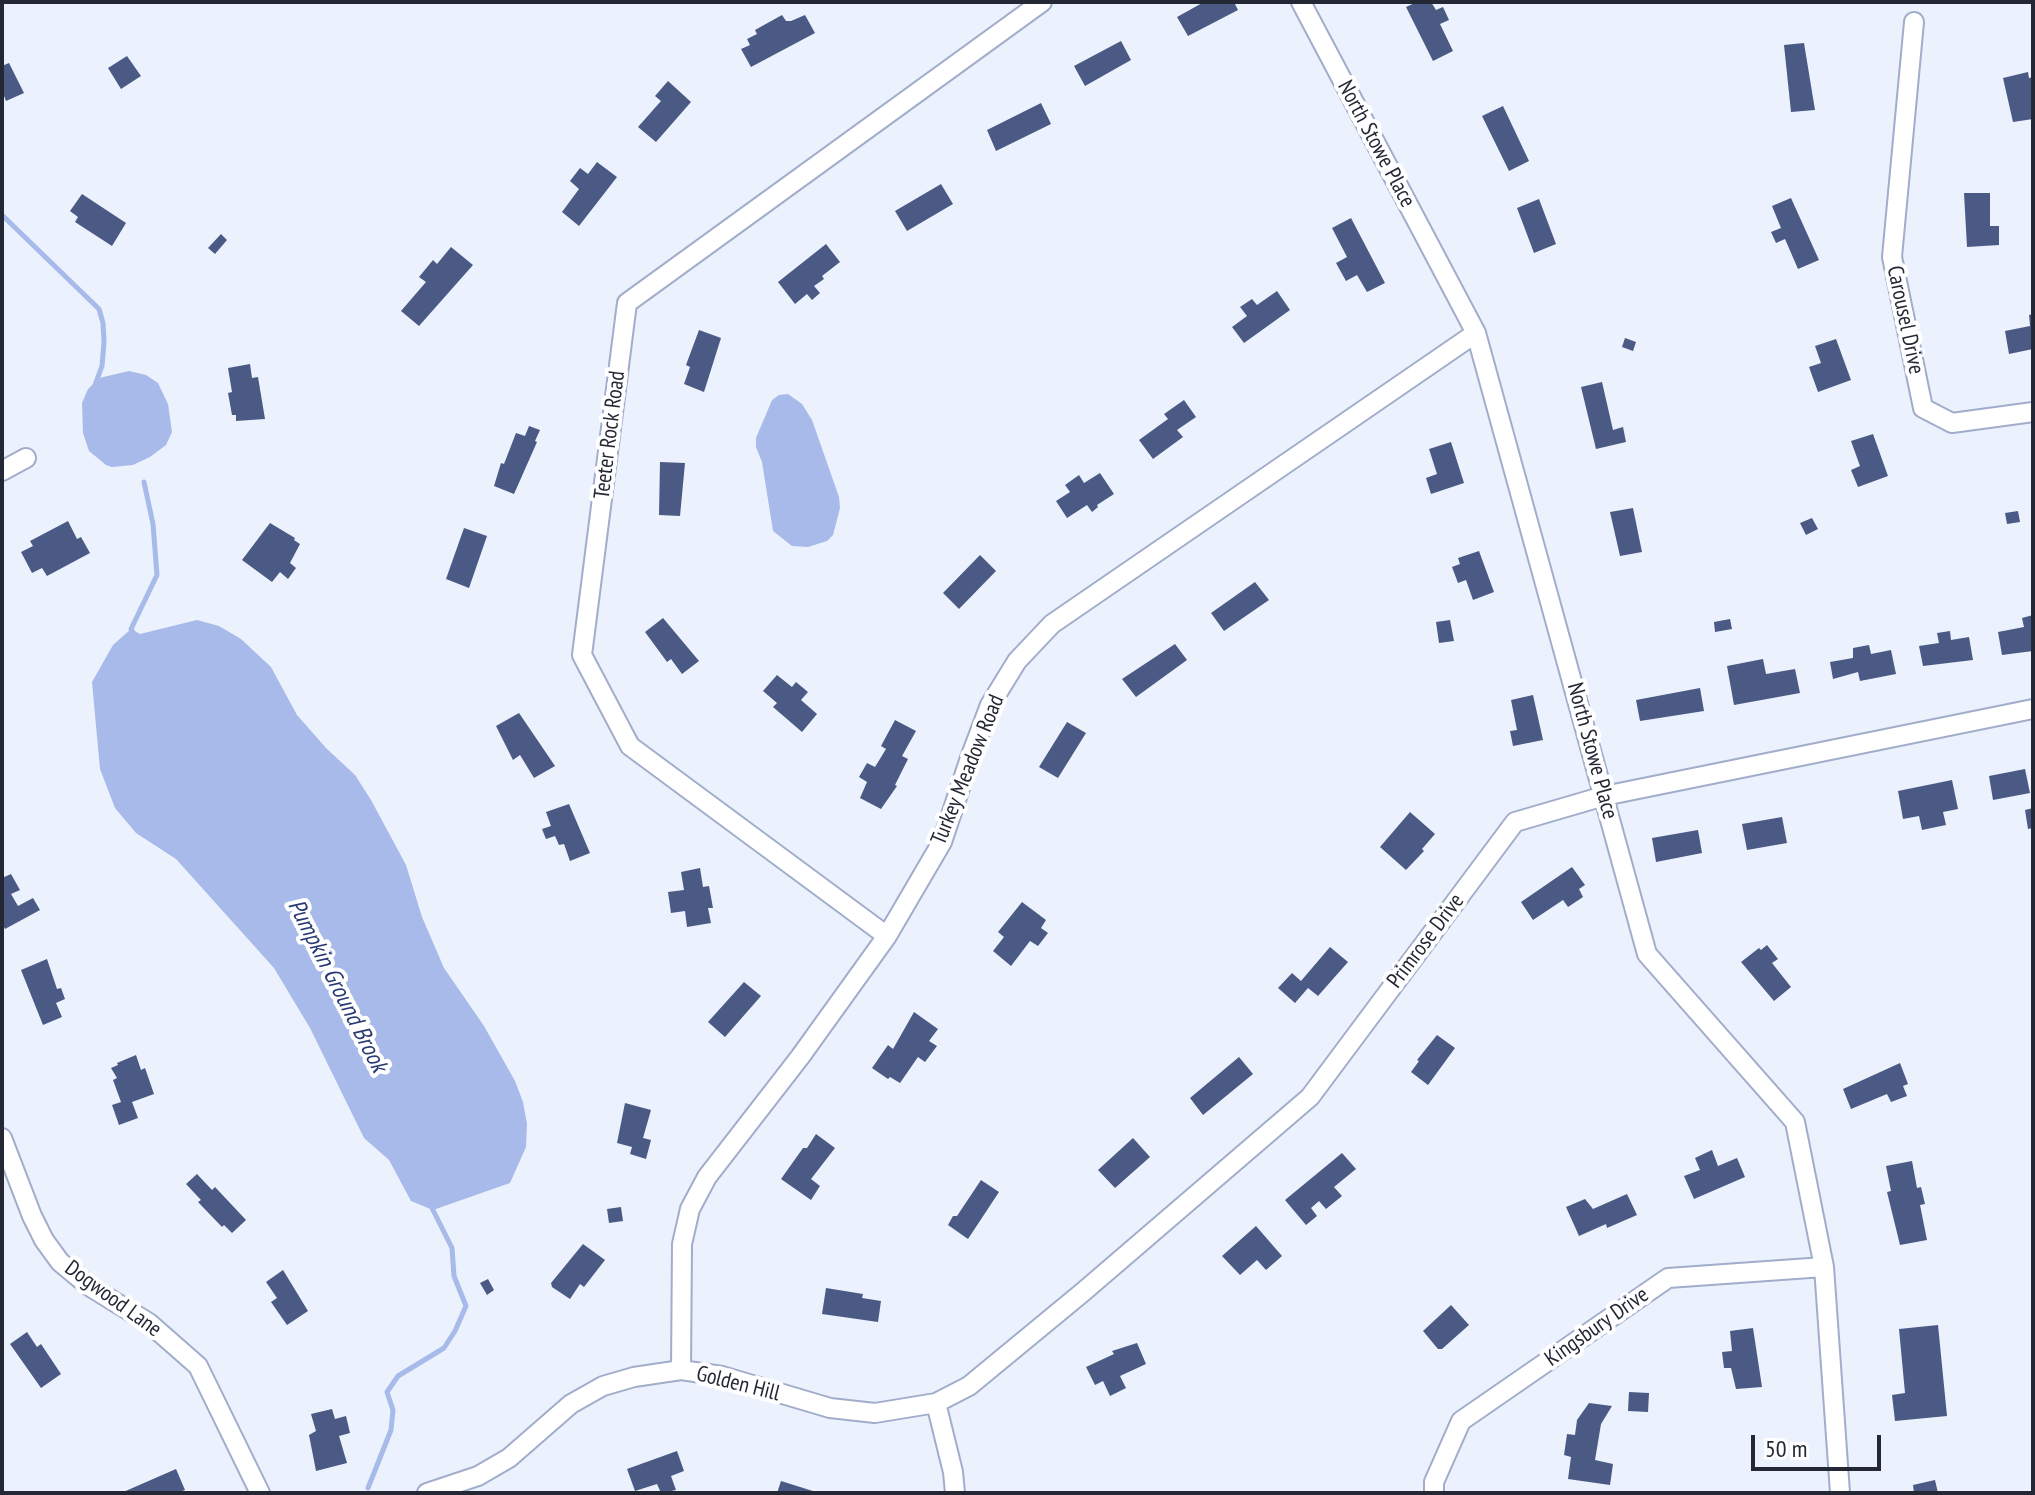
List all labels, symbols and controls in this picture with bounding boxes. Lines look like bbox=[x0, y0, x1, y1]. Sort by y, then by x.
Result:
street label: North Stowe Place bbox=[1332, 76, 1420, 212]
street label: Carousel Drive bbox=[1881, 263, 1929, 377]
street label: Teeter Rock Road bbox=[589, 369, 631, 501]
street label: North Stowe Place bbox=[1561, 680, 1623, 822]
street label: Turkey Meadow Road bbox=[926, 691, 1010, 849]
street label: Primrose Drive bbox=[1382, 889, 1470, 993]
water label: Pumpkin Ground Brook bbox=[281, 895, 393, 1077]
street label: Dogwood Lane bbox=[60, 1255, 166, 1343]
street label: Kingsbury Drive bbox=[1540, 1282, 1654, 1372]
street label: Golden Hill bbox=[693, 1361, 783, 1407]
scale bar bbox=[1755, 1419, 1885, 1469]
text: 50 m bbox=[1765, 1433, 1807, 1464]

